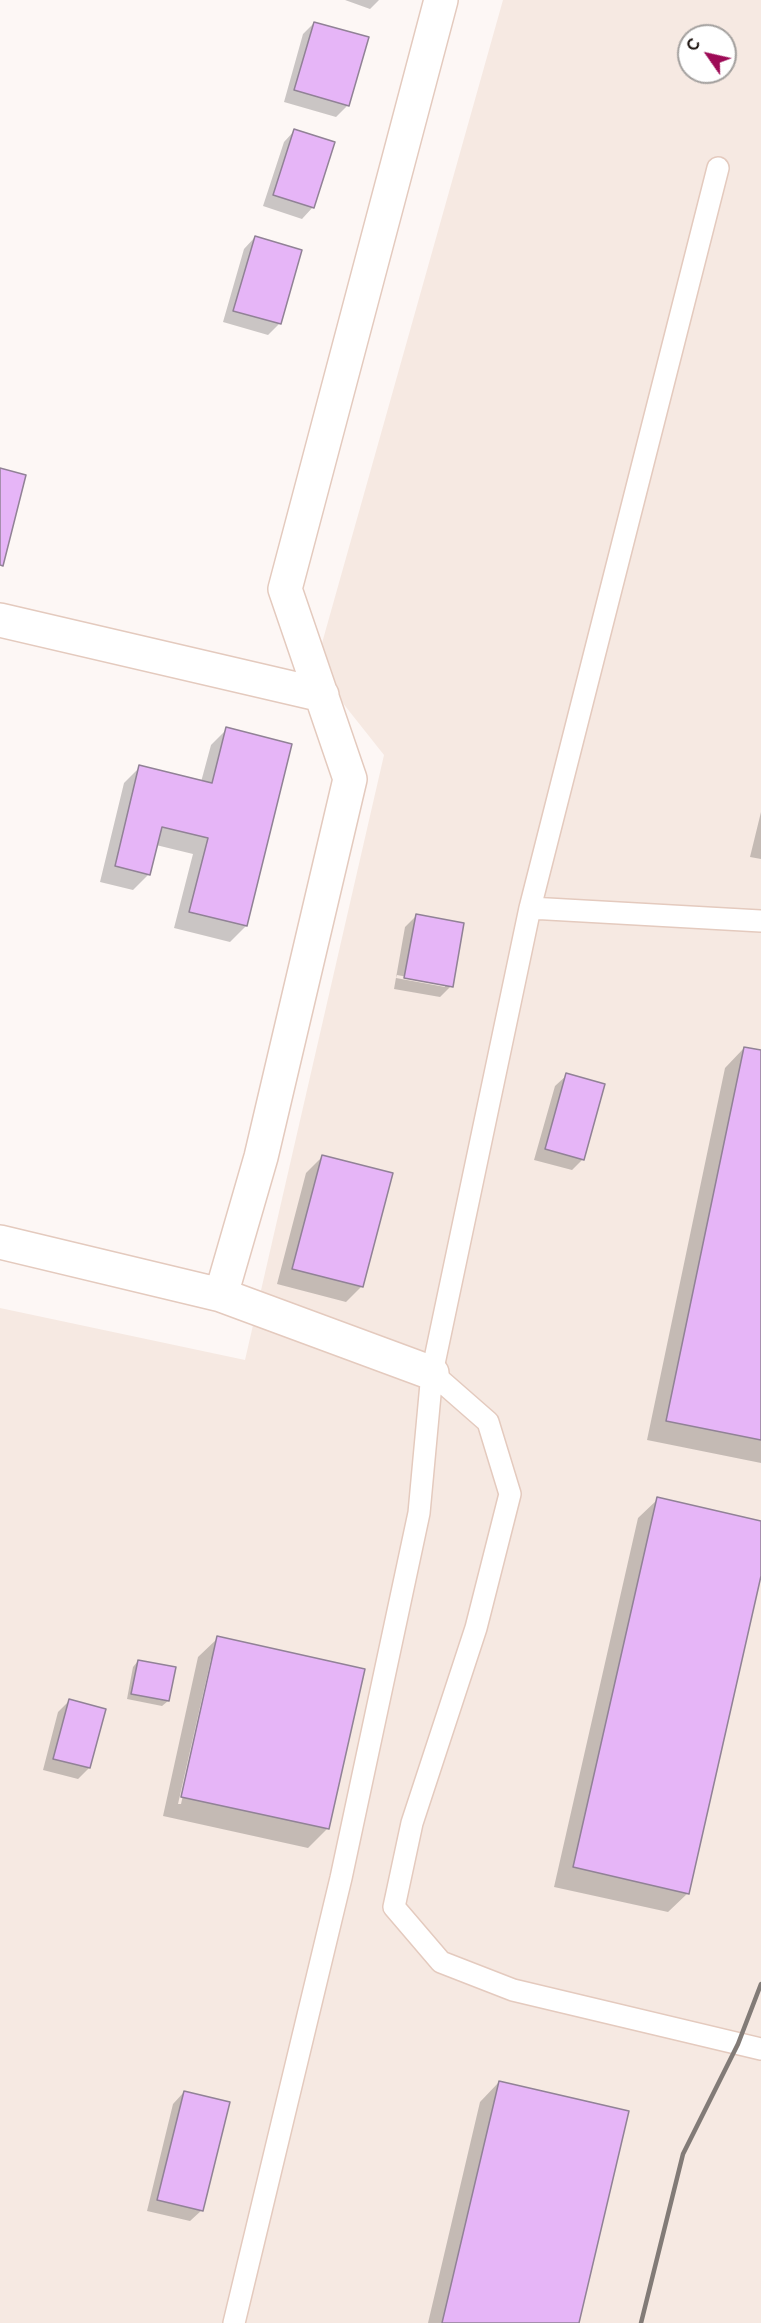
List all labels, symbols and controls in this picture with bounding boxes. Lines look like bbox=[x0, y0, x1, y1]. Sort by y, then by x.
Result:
north arrow bbox=[677, 24, 737, 84]
text: С bbox=[682, 35, 704, 55]

